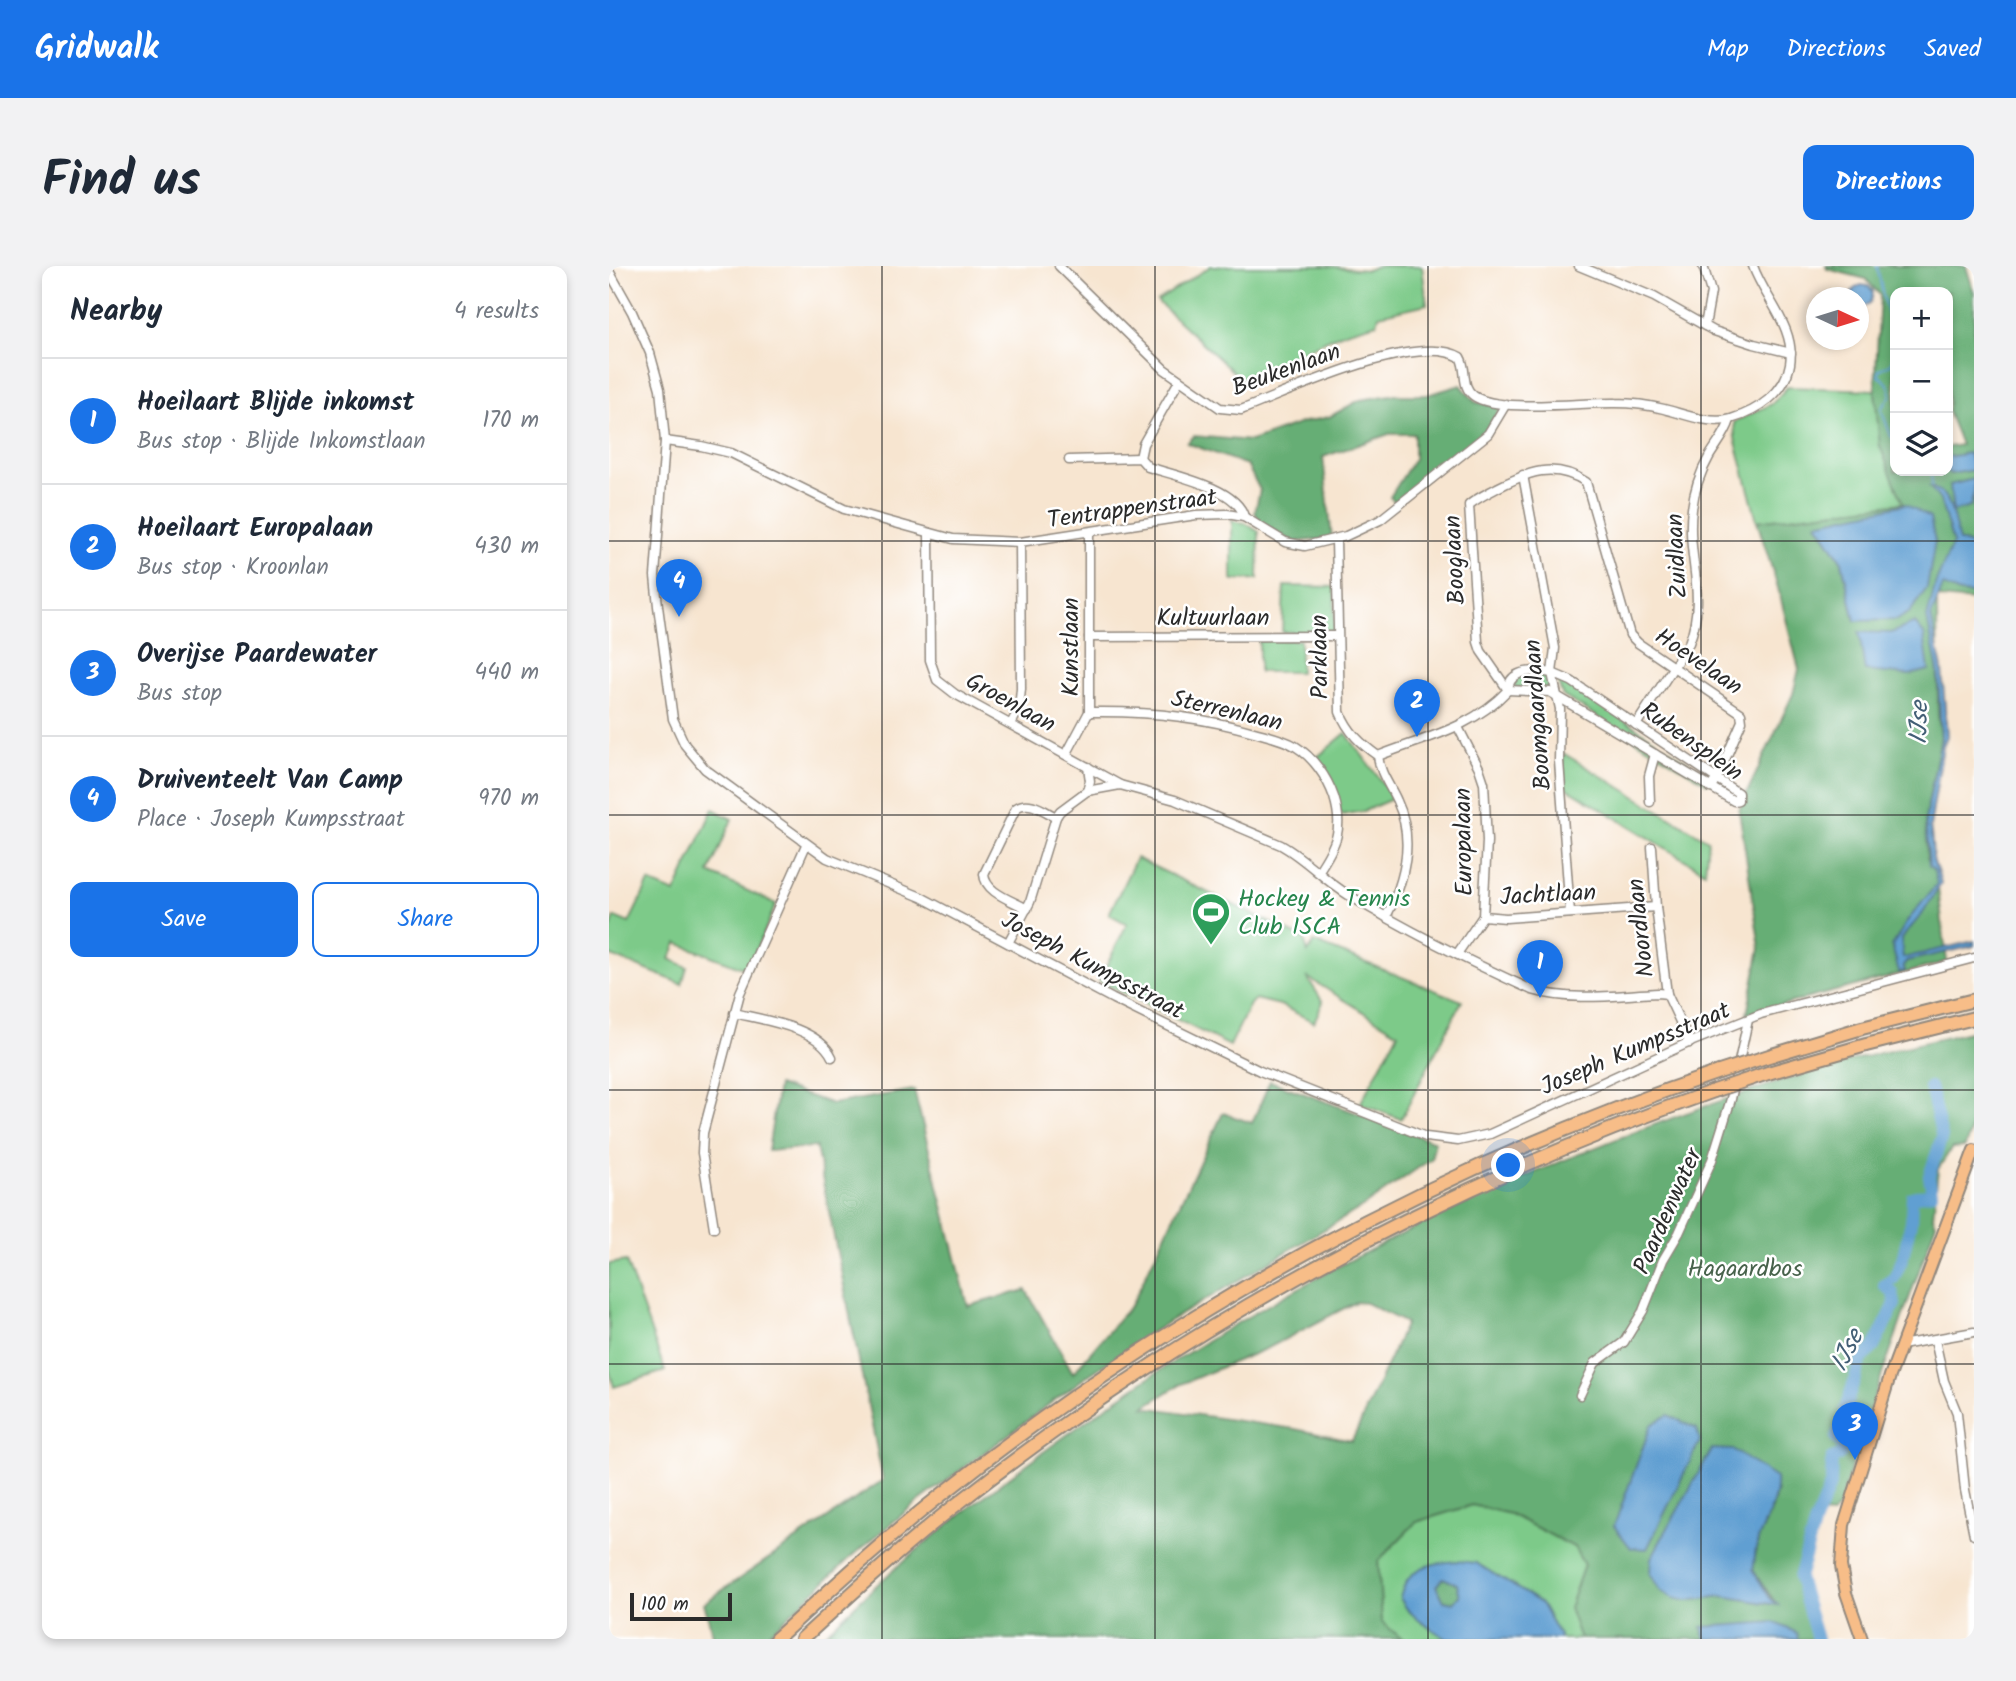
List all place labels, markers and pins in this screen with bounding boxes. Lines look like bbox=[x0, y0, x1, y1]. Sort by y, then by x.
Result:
pin: 4 bbox=[656, 559, 702, 617]
pin: 2 bbox=[1394, 679, 1440, 737]
place label: Hockey & Tennis Club ISCA bbox=[1238, 880, 1410, 947]
sports icon: Hockey & Tennis Club ISCA bbox=[1190, 891, 1232, 946]
pin: 1 bbox=[1517, 940, 1563, 998]
pin: 3 bbox=[1832, 1402, 1878, 1460]

